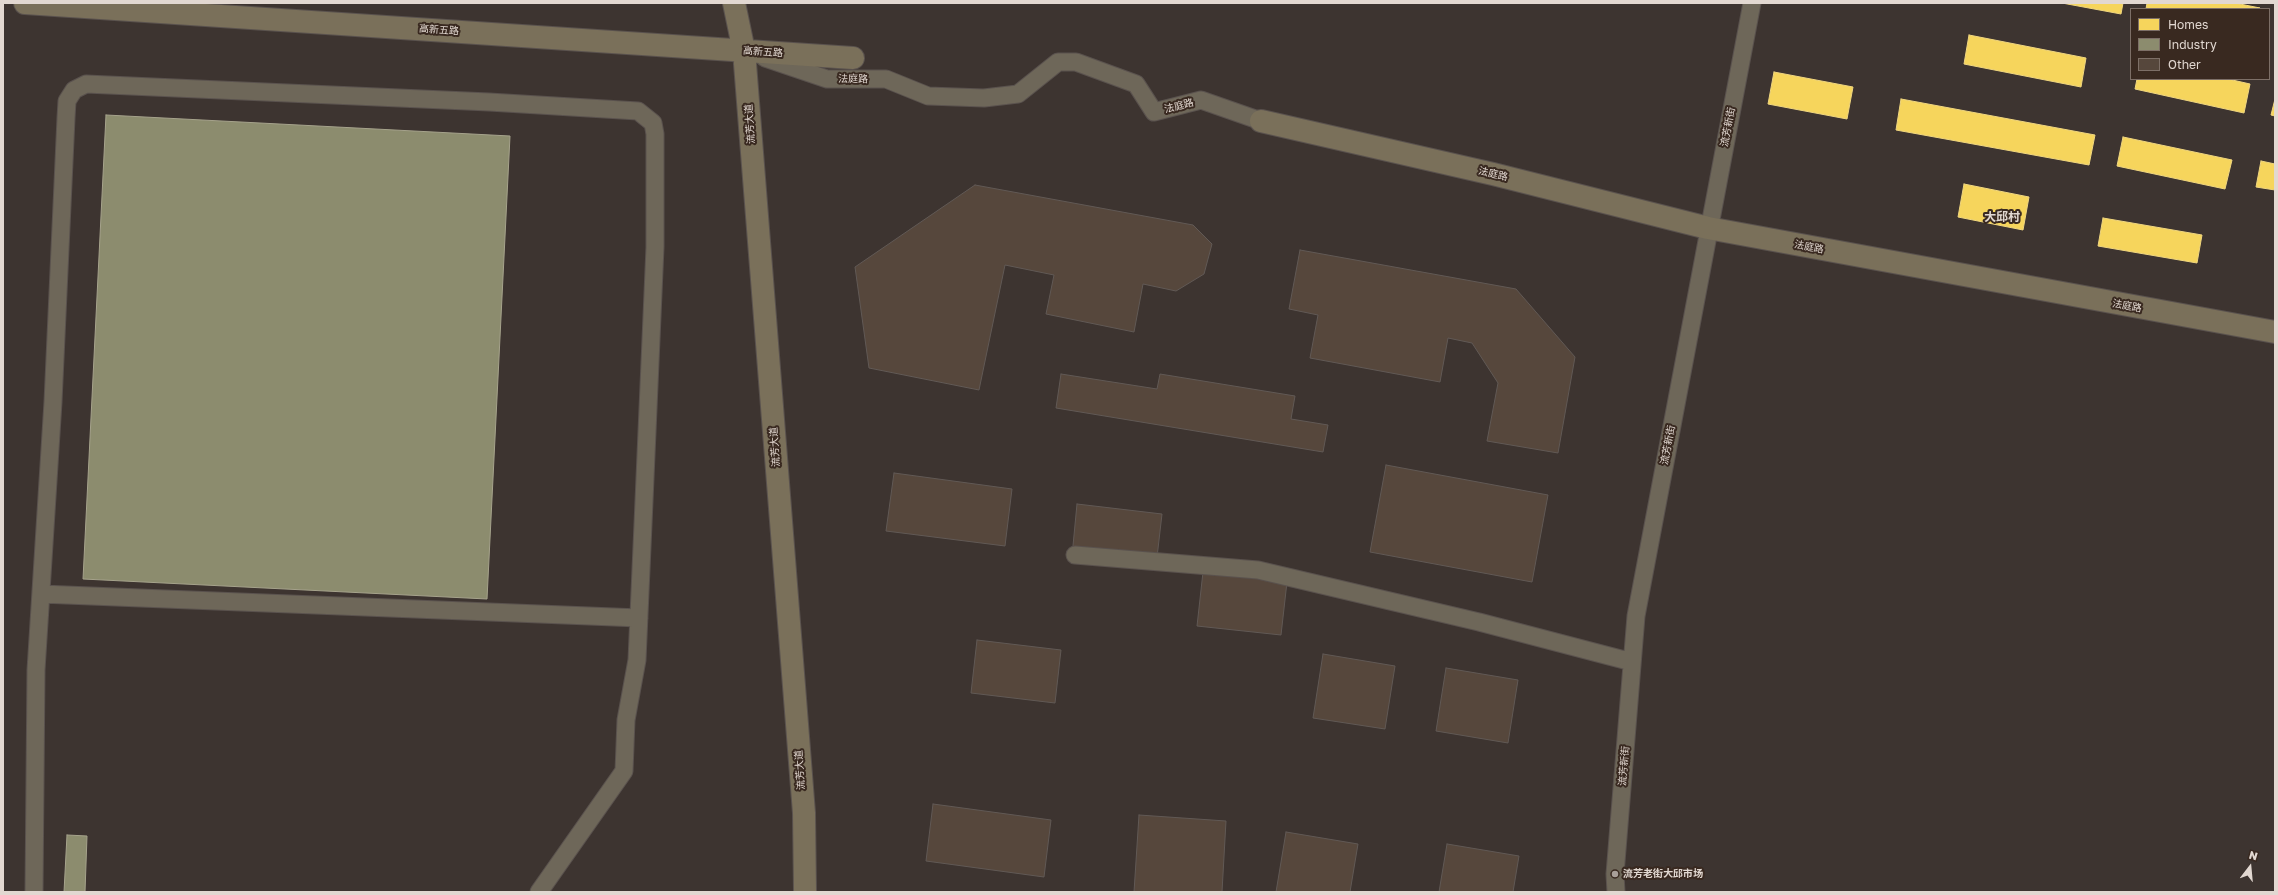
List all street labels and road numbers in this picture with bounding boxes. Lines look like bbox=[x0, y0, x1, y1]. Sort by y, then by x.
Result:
street label: 高新五路 bbox=[419, 23, 459, 37]
street label: 高新五路 bbox=[743, 45, 783, 59]
street label: 法庭路 bbox=[838, 73, 868, 85]
street label: 法庭路 bbox=[1163, 97, 1195, 115]
street label: 流芳大道 bbox=[743, 104, 757, 144]
street label: 流芳新街 bbox=[1718, 106, 1738, 148]
street label: 法庭路 bbox=[1477, 165, 1509, 183]
street label: 法庭路 bbox=[1793, 238, 1825, 256]
street label: 法庭路 bbox=[2111, 297, 2143, 315]
street label: 流芳新街 bbox=[1658, 424, 1678, 466]
street label: 流芳大道 bbox=[768, 427, 782, 467]
street label: 流芳新街 bbox=[1616, 746, 1632, 786]
street label: 流芳大道 bbox=[793, 750, 807, 790]

